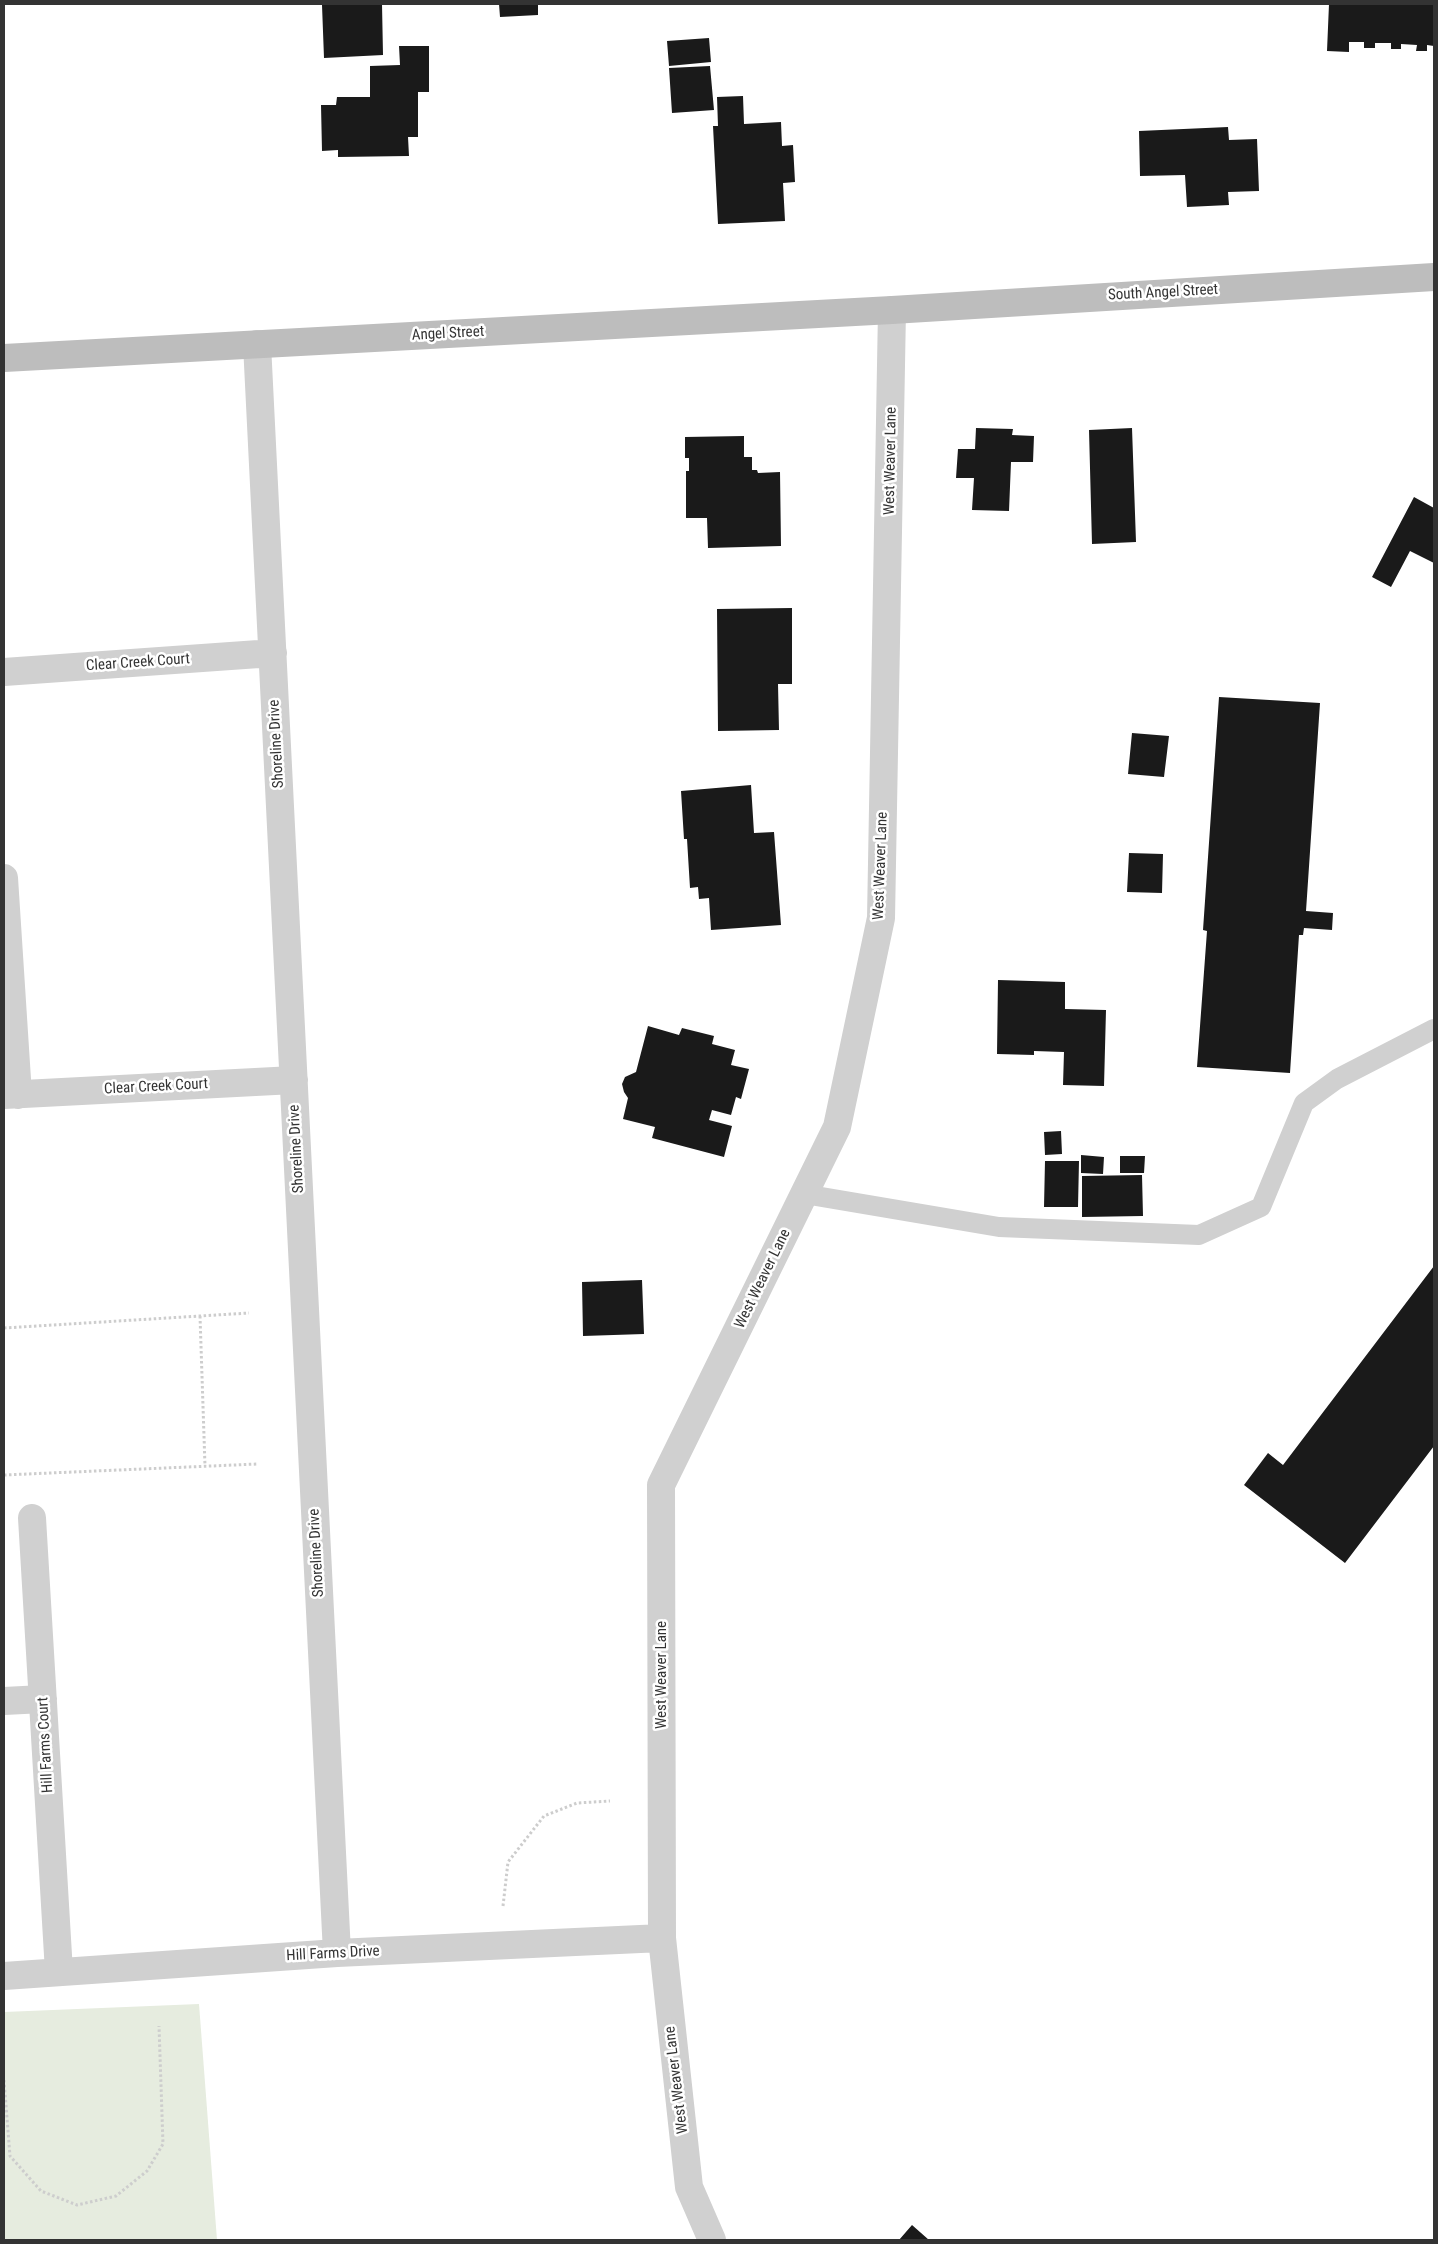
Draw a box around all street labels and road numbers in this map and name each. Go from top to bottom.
street label: South Angel Street [1108,281,1218,305]
street label: Angel Street [411,323,485,345]
street label: West Weaver Lane [881,407,901,515]
street label: Clear Creek Court [85,650,191,676]
street label: Shoreline Drive [266,699,288,789]
street label: West Weaver Lane [870,812,892,920]
street label: Clear Creek Court [104,1075,208,1099]
street label: Shoreline Drive [286,1104,308,1194]
street label: West Weaver Lane [731,1226,795,1332]
street label: Shoreline Drive [306,1508,328,1598]
street label: West Weaver Lane [653,1621,671,1729]
street label: Hill Farms Court [34,1697,58,1793]
street label: Hill Farms Drive [286,1943,380,1965]
street label: West Weaver Lane [661,2025,693,2135]

